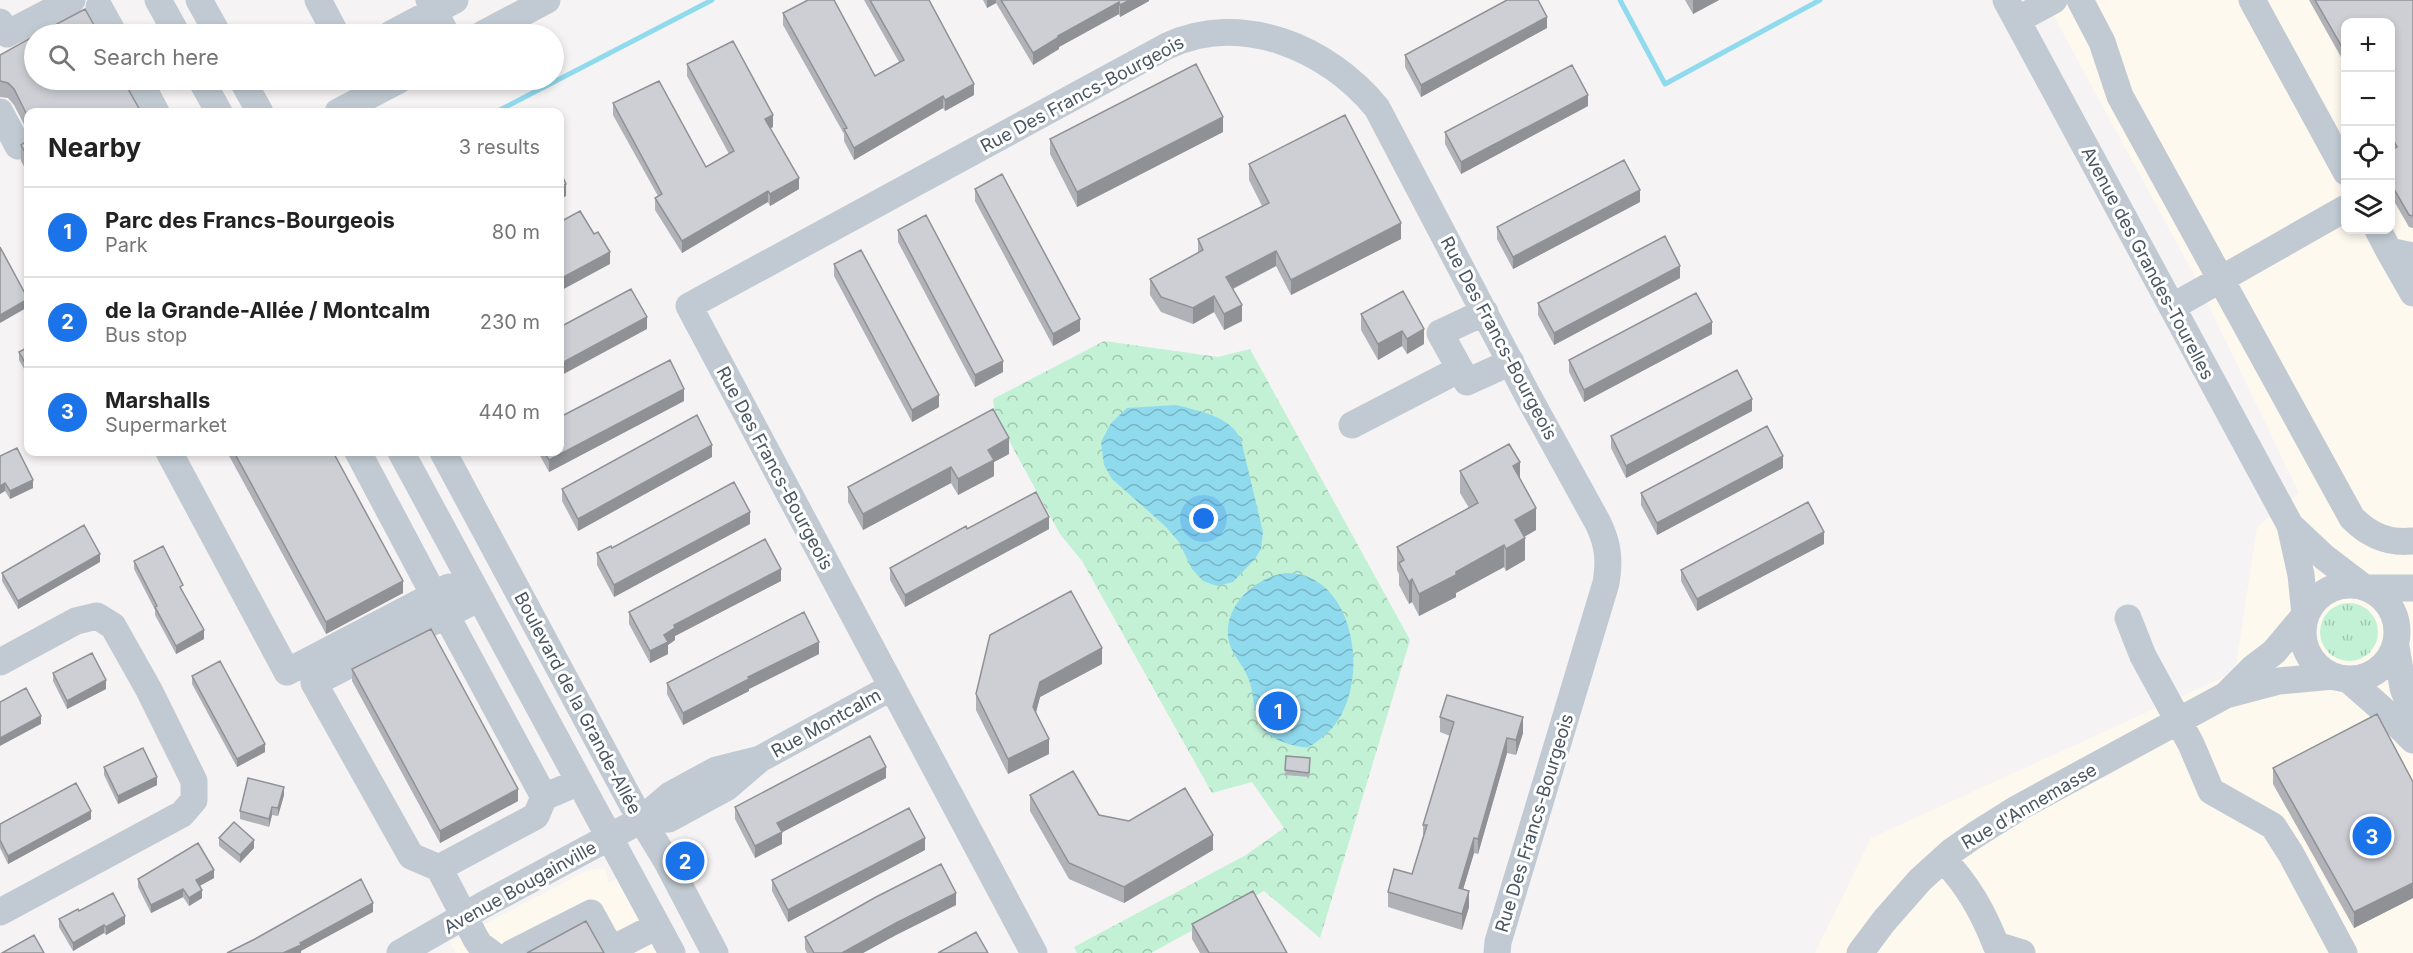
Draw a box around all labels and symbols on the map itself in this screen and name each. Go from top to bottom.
street label: Rue Des Francs-Bourgeois [977,31,1187,157]
street label: Avenue des Grandes-Tourelles [2078,143,2218,383]
street label: Rue Des Francs-Bourgeois [1436,233,1562,443]
street label: Rue Des Francs-Bourgeois [712,363,838,573]
your location [1189,504,1218,533]
street label: Boulevard de la Grande-Allée [510,588,646,818]
street label: Rue Montcalm [768,684,884,762]
pin: 1 [1258,688,1298,734]
street label: Rue Des Francs-Bourgeois [1491,711,1577,935]
street label: Rue d'Annemasse [1958,759,2100,853]
pin: 3 [2352,814,2392,858]
street label: Avenue Bougainville [440,836,600,938]
pin: 2 [666,838,704,884]

